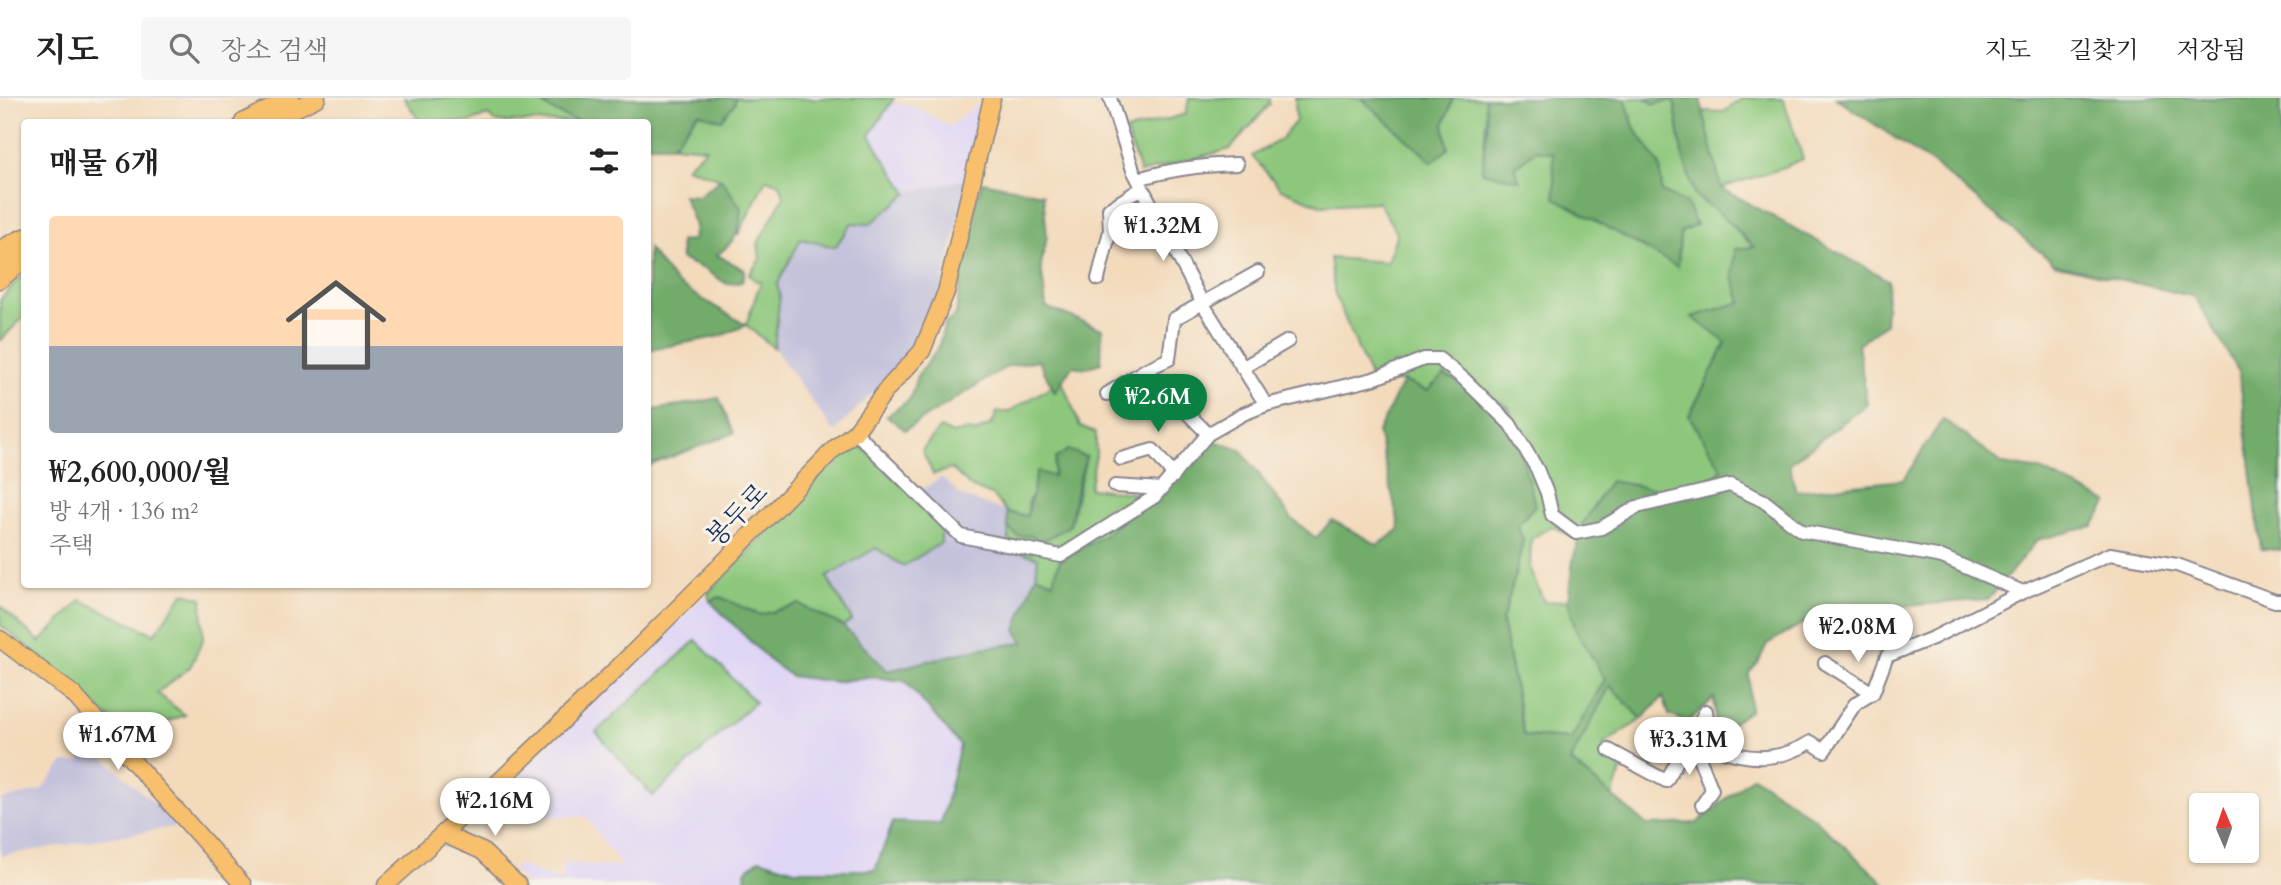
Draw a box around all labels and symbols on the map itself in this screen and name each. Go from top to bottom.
pin: ₩1.32M [1106,204,1220,263]
pin: ₩2.6M [1109,374,1207,434]
street label: 봉두로 [698,476,776,554]
pin: ₩2.08M [1801,604,1915,664]
pin: ₩1.67M [61,712,175,772]
pin: ₩3.31M [1632,718,1746,777]
pin: ₩2.16M [438,778,552,838]
north arrow [2189,793,2259,863]

